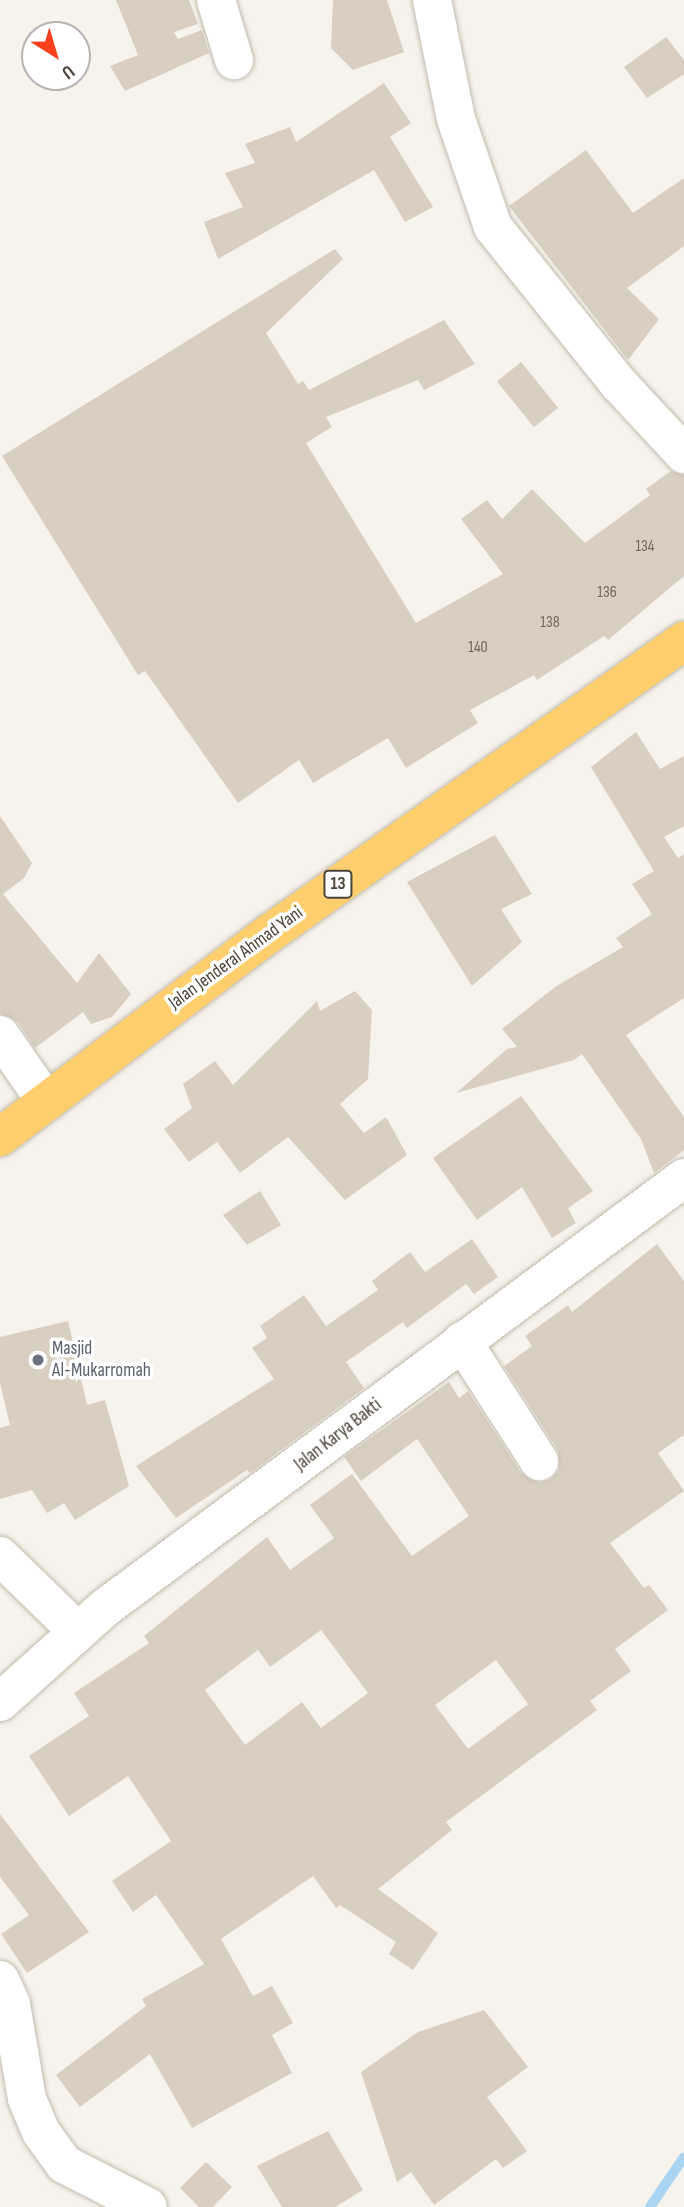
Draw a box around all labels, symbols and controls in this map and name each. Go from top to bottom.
north arrow [21,21,91,91]
text: U [57,59,79,84]
house number: 134 [635,537,655,557]
house number: 136 [597,583,617,603]
house number: 138 [540,613,560,633]
house number: 140 [468,638,488,658]
road number: 13 [322,870,354,898]
street label: Jalan Jenderal Ahmad Yani [164,902,308,1014]
place label: Masjid Al-Mukarromah [52,1338,151,1382]
marker: Masjid Al-Mukarromah [30,1352,46,1368]
street label: Jalan Karya Bakti [290,1394,386,1476]

